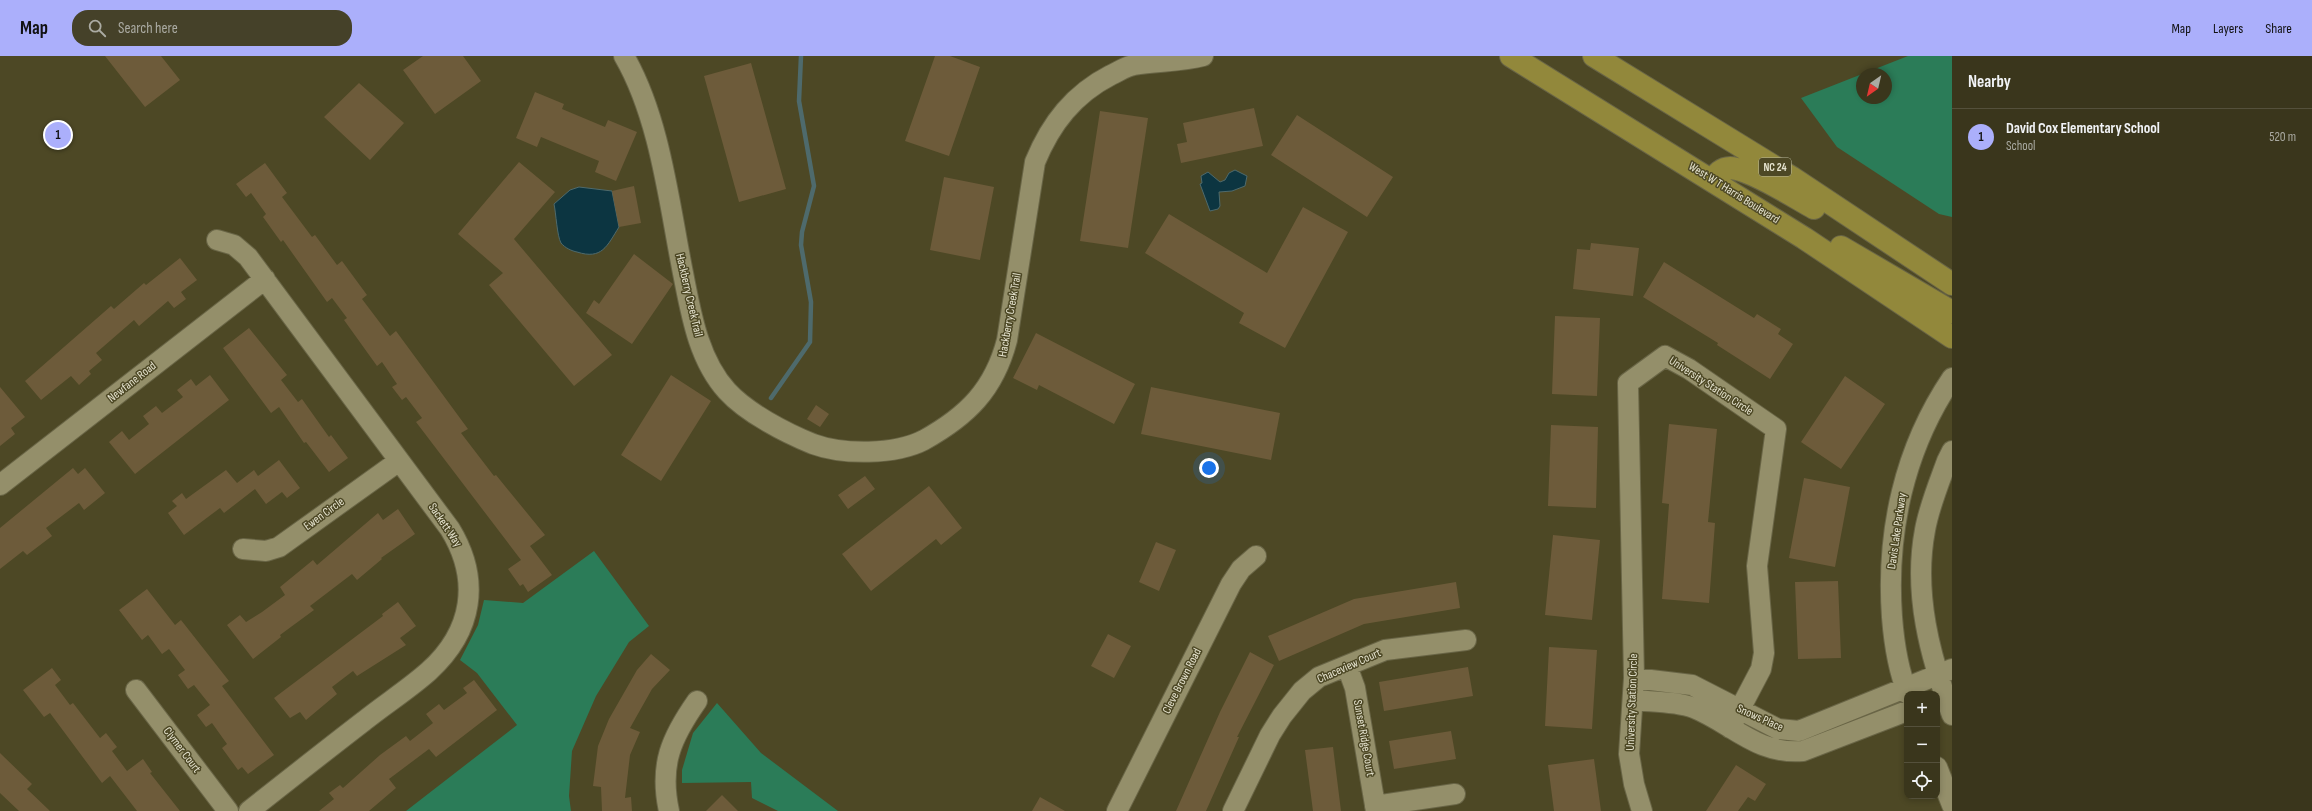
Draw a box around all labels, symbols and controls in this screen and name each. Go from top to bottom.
search box [72,10,352,46]
text: Map [20,17,48,40]
icon: search [86,17,108,39]
text: Search here [118,19,178,38]
text: Map [2171,20,2191,37]
text: Layers [2213,20,2243,37]
text: Share [2265,20,2292,37]
north arrow [1856,68,1892,104]
text: Nearby [1968,72,2011,92]
text: David Cox Elementary School [2006,119,2160,138]
pin: 1 [45,120,71,150]
text: 1 [1978,129,1984,145]
text: 520 m [2269,129,2296,145]
text: School [2006,138,2036,154]
road number: NC 24 [1759,158,1791,176]
street label: West W T Harris Boulevard [1686,159,1782,227]
street label: Hackberry Creek Trail [672,252,706,338]
street label: Hackberry Creek Trail [995,272,1025,358]
street label: University Station Circle [1666,353,1756,419]
street label: Newfane Road [105,358,159,406]
your location [1199,458,1219,478]
street label: Davis Lake Parkway [1884,491,1910,570]
street label: Ewen Circle [301,494,347,534]
street label: Sackett Way [425,500,465,550]
street label: Chaceview Court [1315,645,1384,687]
street label: Cleve Brown Road [1159,646,1205,716]
street label: University Station Circle [1623,653,1641,751]
map controls [1904,691,1940,799]
button: + [1904,691,1940,727]
street label: Sunset Ridge Court [1350,699,1378,778]
street label: Snows Place [1734,701,1786,735]
street label: Clymer Court [160,724,204,776]
button: − [1904,727,1940,763]
button: locate [1904,763,1940,799]

